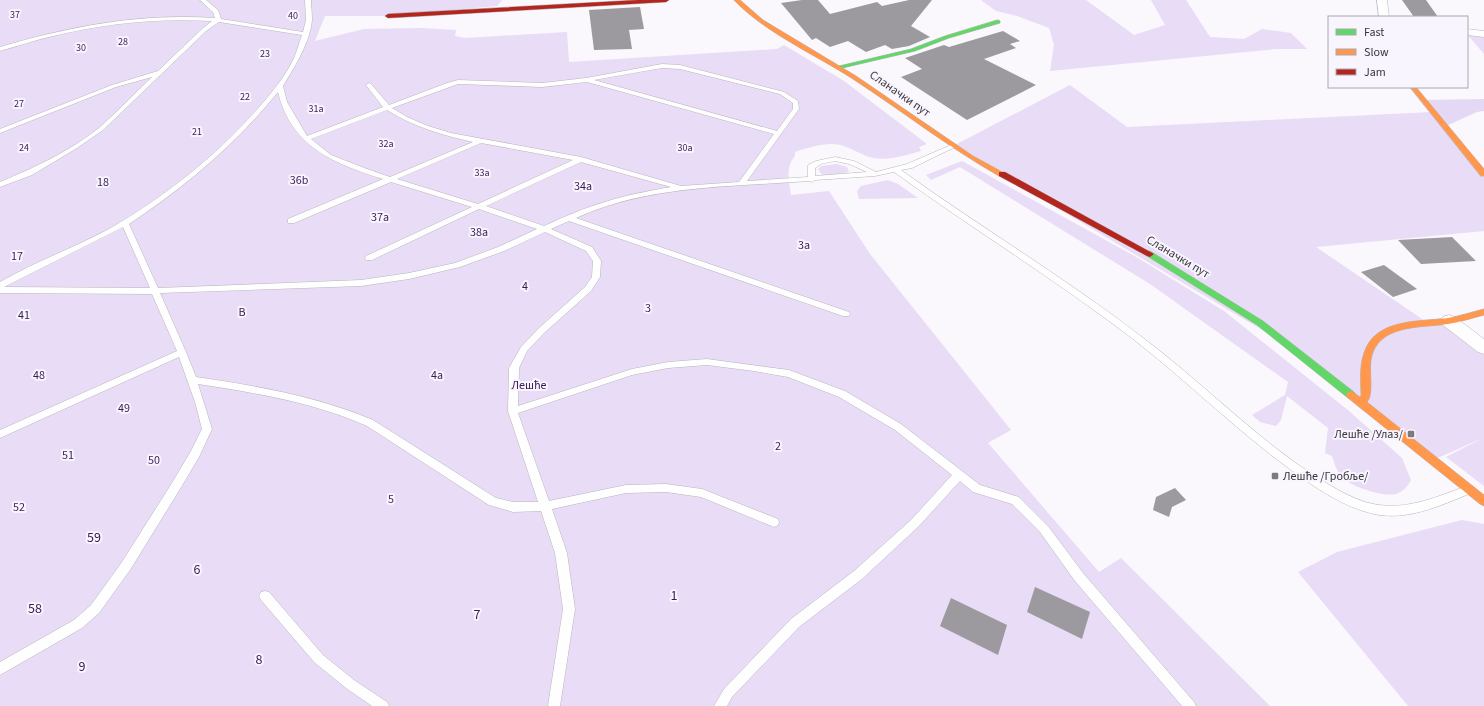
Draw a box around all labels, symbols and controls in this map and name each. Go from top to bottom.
park label: 37 [10,8,20,22]
park label: 40 [288,9,298,23]
legend [1328,16,1468,88]
text: Fast [1364,24,1384,41]
park label: 28 [118,35,128,49]
park label: 30 [76,41,86,55]
text: Slow [1364,44,1389,61]
park label: 23 [260,47,270,61]
text: Jam [1364,64,1386,81]
street label: Сланачки пут [866,67,934,122]
park label: 22 [240,90,250,104]
park label: 27 [14,97,24,111]
park label: 31a [309,102,323,116]
park label: 21 [192,125,202,139]
park label: 32a [379,137,393,151]
park label: 24 [19,141,29,155]
park label: 30a [678,141,692,155]
park label: 33a [475,166,489,180]
park label: 36b [290,172,309,189]
park label: 18 [97,174,109,191]
park label: 34a [574,178,592,195]
park label: 37a [371,209,389,226]
park label: 38a [470,224,488,241]
street label: Сланачки пут [1143,231,1213,283]
park label: 3a [798,237,810,254]
park label: 17 [11,248,23,265]
park label: 4 [522,278,528,295]
park label: 3 [645,300,651,317]
park label: B [238,304,246,321]
park label: 41 [18,307,30,324]
park label: 48 [33,367,45,384]
park label: 4a [431,367,443,384]
park label: Лешће [512,377,546,394]
park label: 49 [118,400,130,417]
place label: Лешће /Улаз/ [1334,426,1404,443]
marker: Лешће /Улаз/ [1406,429,1416,439]
park label: 2 [775,438,781,455]
park label: 51 [62,447,74,464]
park label: 50 [148,452,160,469]
place label: Лешће /Гробље/ [1283,468,1369,485]
marker: Лешће /Гробље/ [1270,471,1280,481]
park label: 5 [388,491,394,508]
park label: 52 [13,499,25,516]
park label: 59 [87,528,101,548]
park label: 6 [194,560,201,580]
park label: 1 [671,586,678,606]
park label: 58 [28,599,42,619]
park label: 7 [474,605,481,625]
park label: 8 [256,650,263,670]
park label: 9 [79,657,86,677]

